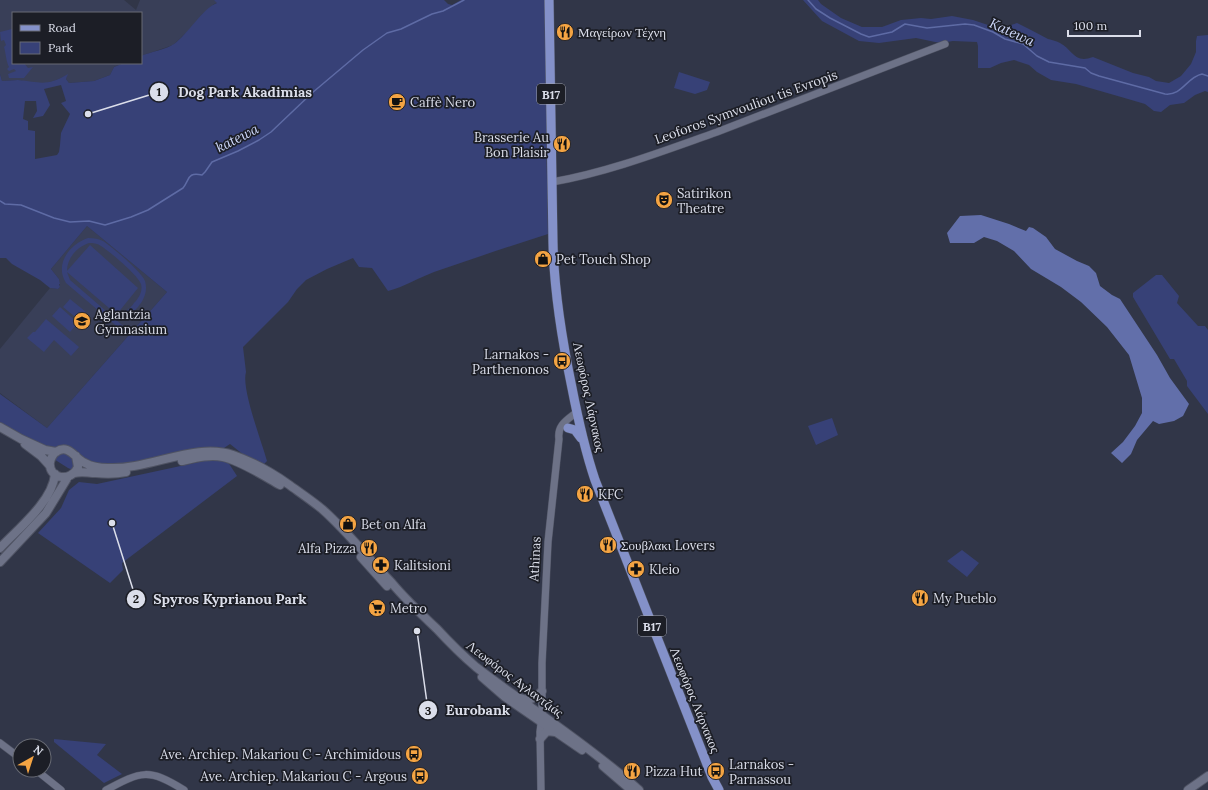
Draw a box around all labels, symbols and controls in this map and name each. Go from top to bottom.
legend [12,12,142,64]
scale bar [1068,12,1140,38]
water label: Katewa [987,14,1038,50]
text: 100 m [1074,18,1107,33]
text: Road [48,20,76,35]
restaurant icon: Μαγείρων Τέχνη [555,22,575,42]
place label: Μαγείρων Τέχνη [578,24,666,41]
text: Park [48,40,74,55]
street label: Leoforos Symvouliou tis Evropis [652,66,840,148]
callout: Dog Park Akadimias [149,79,320,105]
text: Dog Park Akadimias [178,83,312,101]
text: 1 [157,84,162,99]
road number: B17 [537,84,565,104]
cafe icon: Caffè Nero [387,92,407,112]
place label: Caffè Nero [410,94,475,111]
water label: katewa [213,119,262,156]
place label: Brasserie Au Bon Plaisir [474,129,549,161]
restaurant icon: Brasserie Au Bon Plaisir [552,134,572,154]
place label: Satirikon Theatre [677,185,731,217]
theatre icon: Satirikon Theatre [654,190,674,210]
shop icon: Pet Touch Shop [533,249,553,269]
place label: Pet Touch Shop [556,251,651,268]
place label: Aglantzia Gymnasium [94,306,167,338]
school or university icon: Aglantzia Gymnasium [72,311,92,331]
street label: Λεωφόρος Λάρνακος [569,340,609,455]
place label: Larnakos - Parthenonos [472,346,549,378]
bus stop icon: Larnakos - Parthenonos [552,351,572,371]
restaurant icon: KFC [575,484,595,504]
place label: KFC [598,486,623,503]
shop icon: Bet on Alfa [338,514,358,534]
place label: Bet on Alfa [361,516,426,533]
restaurant icon: Σουβλακι Lovers [598,535,618,555]
street label: Athinas [525,536,545,583]
place label: Σουβλακι Lovers [621,537,715,554]
restaurant icon: Alfa Pizza [359,538,379,558]
place label: Alfa Pizza [297,540,356,557]
pharmacy icon: Kalitsioni [371,555,391,575]
place label: Kalitsioni [394,557,451,574]
pharmacy icon: Kleio [626,559,646,579]
place label: Kleio [649,561,680,578]
callout: Spyros Kyprianou Park [126,586,315,612]
restaurant icon: My Pueblo [910,588,930,608]
text: Spyros Kyprianou Park [153,590,307,608]
place label: My Pueblo [933,590,997,607]
text: 2 [133,591,139,606]
supermarket icon: Metro [367,598,387,618]
place label: Metro [390,600,427,617]
road number: B17 [638,616,666,636]
street label: Λεωφόρος Αγλαντζιάς [463,637,568,722]
street label: Λεωφόρος Λάρνακος [666,645,724,756]
callout: Eurobank [418,697,519,723]
text: Eurobank [446,701,511,719]
text: 3 [425,703,432,718]
north arrow [12,738,52,778]
text: N [31,742,46,759]
bus stop icon: Ave. Archiep. Makariou C - Archimidous [404,744,424,764]
place label: Ave. Archiep. Makariou C - Archimidous [159,746,401,763]
place label: Larnakos - Parnassou [729,756,794,788]
restaurant icon: Pizza Hut [622,761,642,781]
bus stop icon: Larnakos - Parnassou [706,761,726,781]
place label: Pizza Hut [645,763,703,780]
bus stop icon: Ave. Archiep. Makariou C - Argous [410,766,430,786]
place label: Ave. Archiep. Makariou C - Argous [200,768,407,785]

